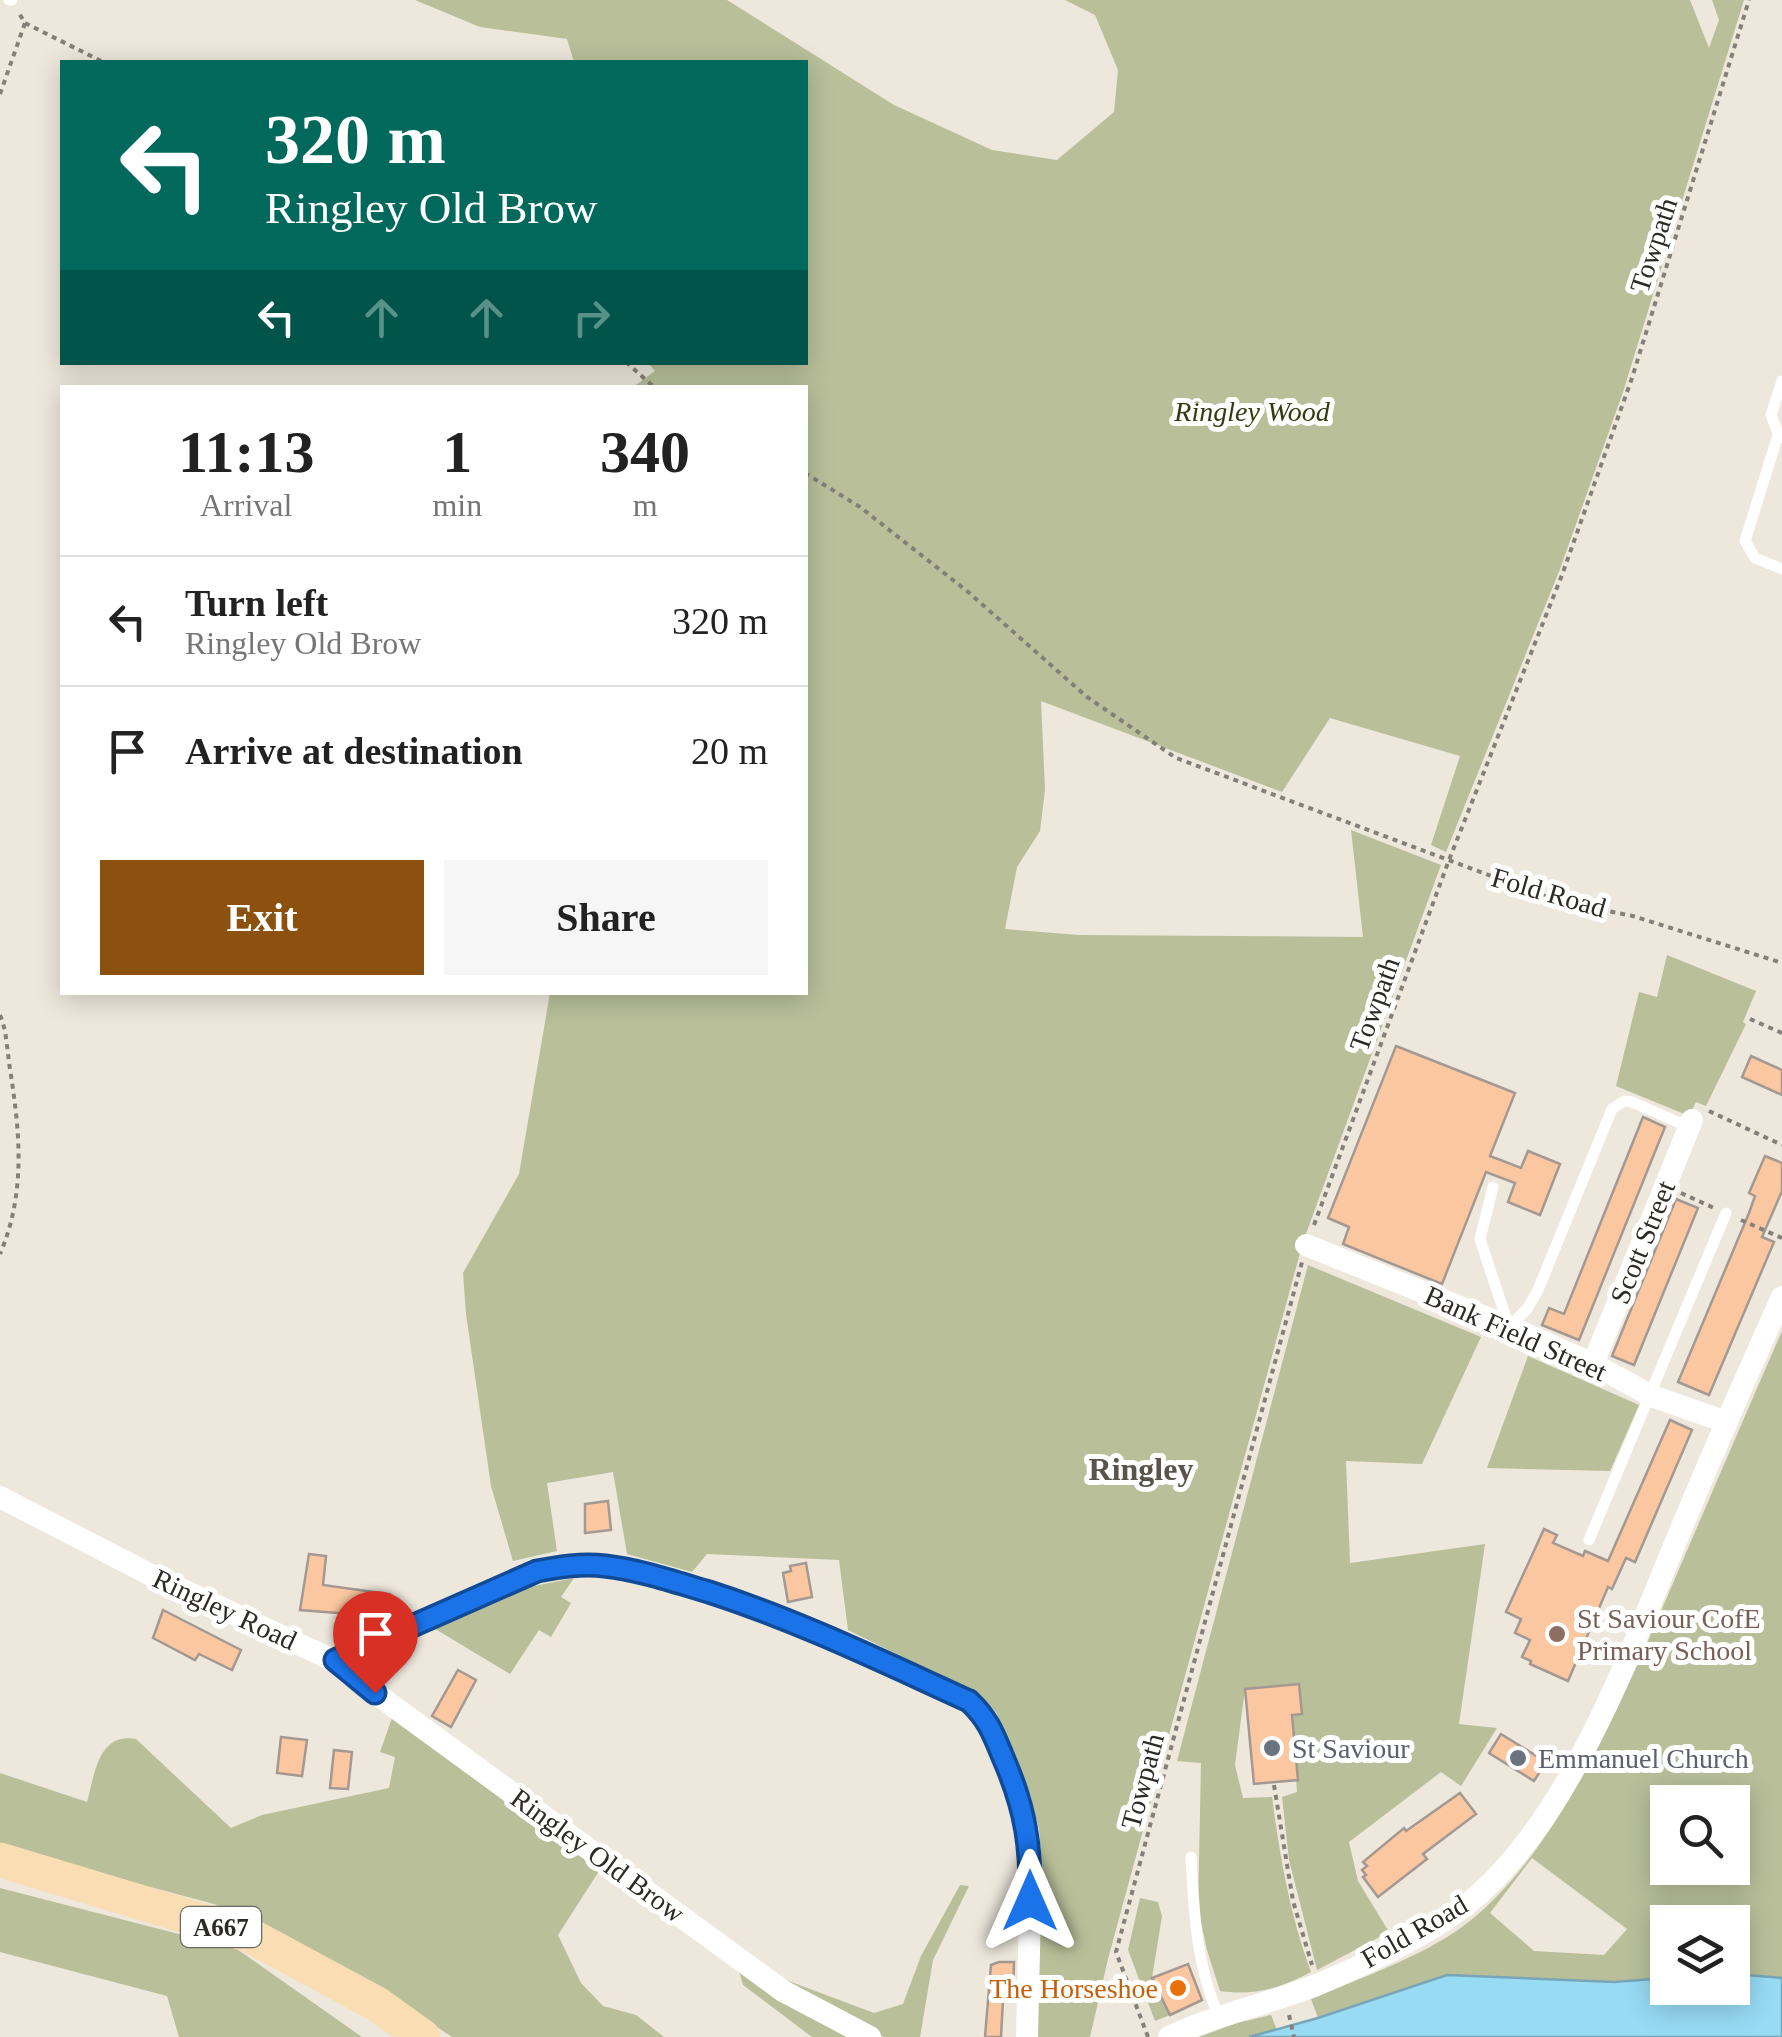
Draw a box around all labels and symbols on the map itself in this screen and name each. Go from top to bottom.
street label: Towpath [1624,194,1683,296]
park label: Ringley Wood [1173,396,1331,427]
street label: Fold Road [1488,861,1610,924]
street label: Towpath [1343,953,1406,1055]
street label: Scott Street [1604,1176,1681,1308]
street label: Bank Field Street [1420,1279,1612,1388]
district label: Ringley [1089,1451,1193,1487]
street label: Ringley Road [148,1563,301,1656]
pin [333,1591,418,1694]
place label: St Saviour CofE Primary School [1577,1603,1761,1666]
marker: St Saviour CofE Primary School [1546,1623,1568,1645]
street label: Towpath [1115,1730,1170,1832]
place label: St Saviour [1292,1733,1410,1764]
marker: St Saviour [1261,1737,1283,1759]
place label: Emmanuel Church [1538,1743,1749,1774]
marker: Emmanuel Church [1507,1747,1529,1769]
street label: Ringley Old Brow [505,1782,691,1929]
position arrow [978,1849,1082,1953]
street label: Fold Road [1356,1889,1473,1974]
road number: A667 [181,1907,261,1947]
place label: The Horseshoe [989,1973,1158,2004]
marker: The Horseshoe [1167,1977,1189,1999]

